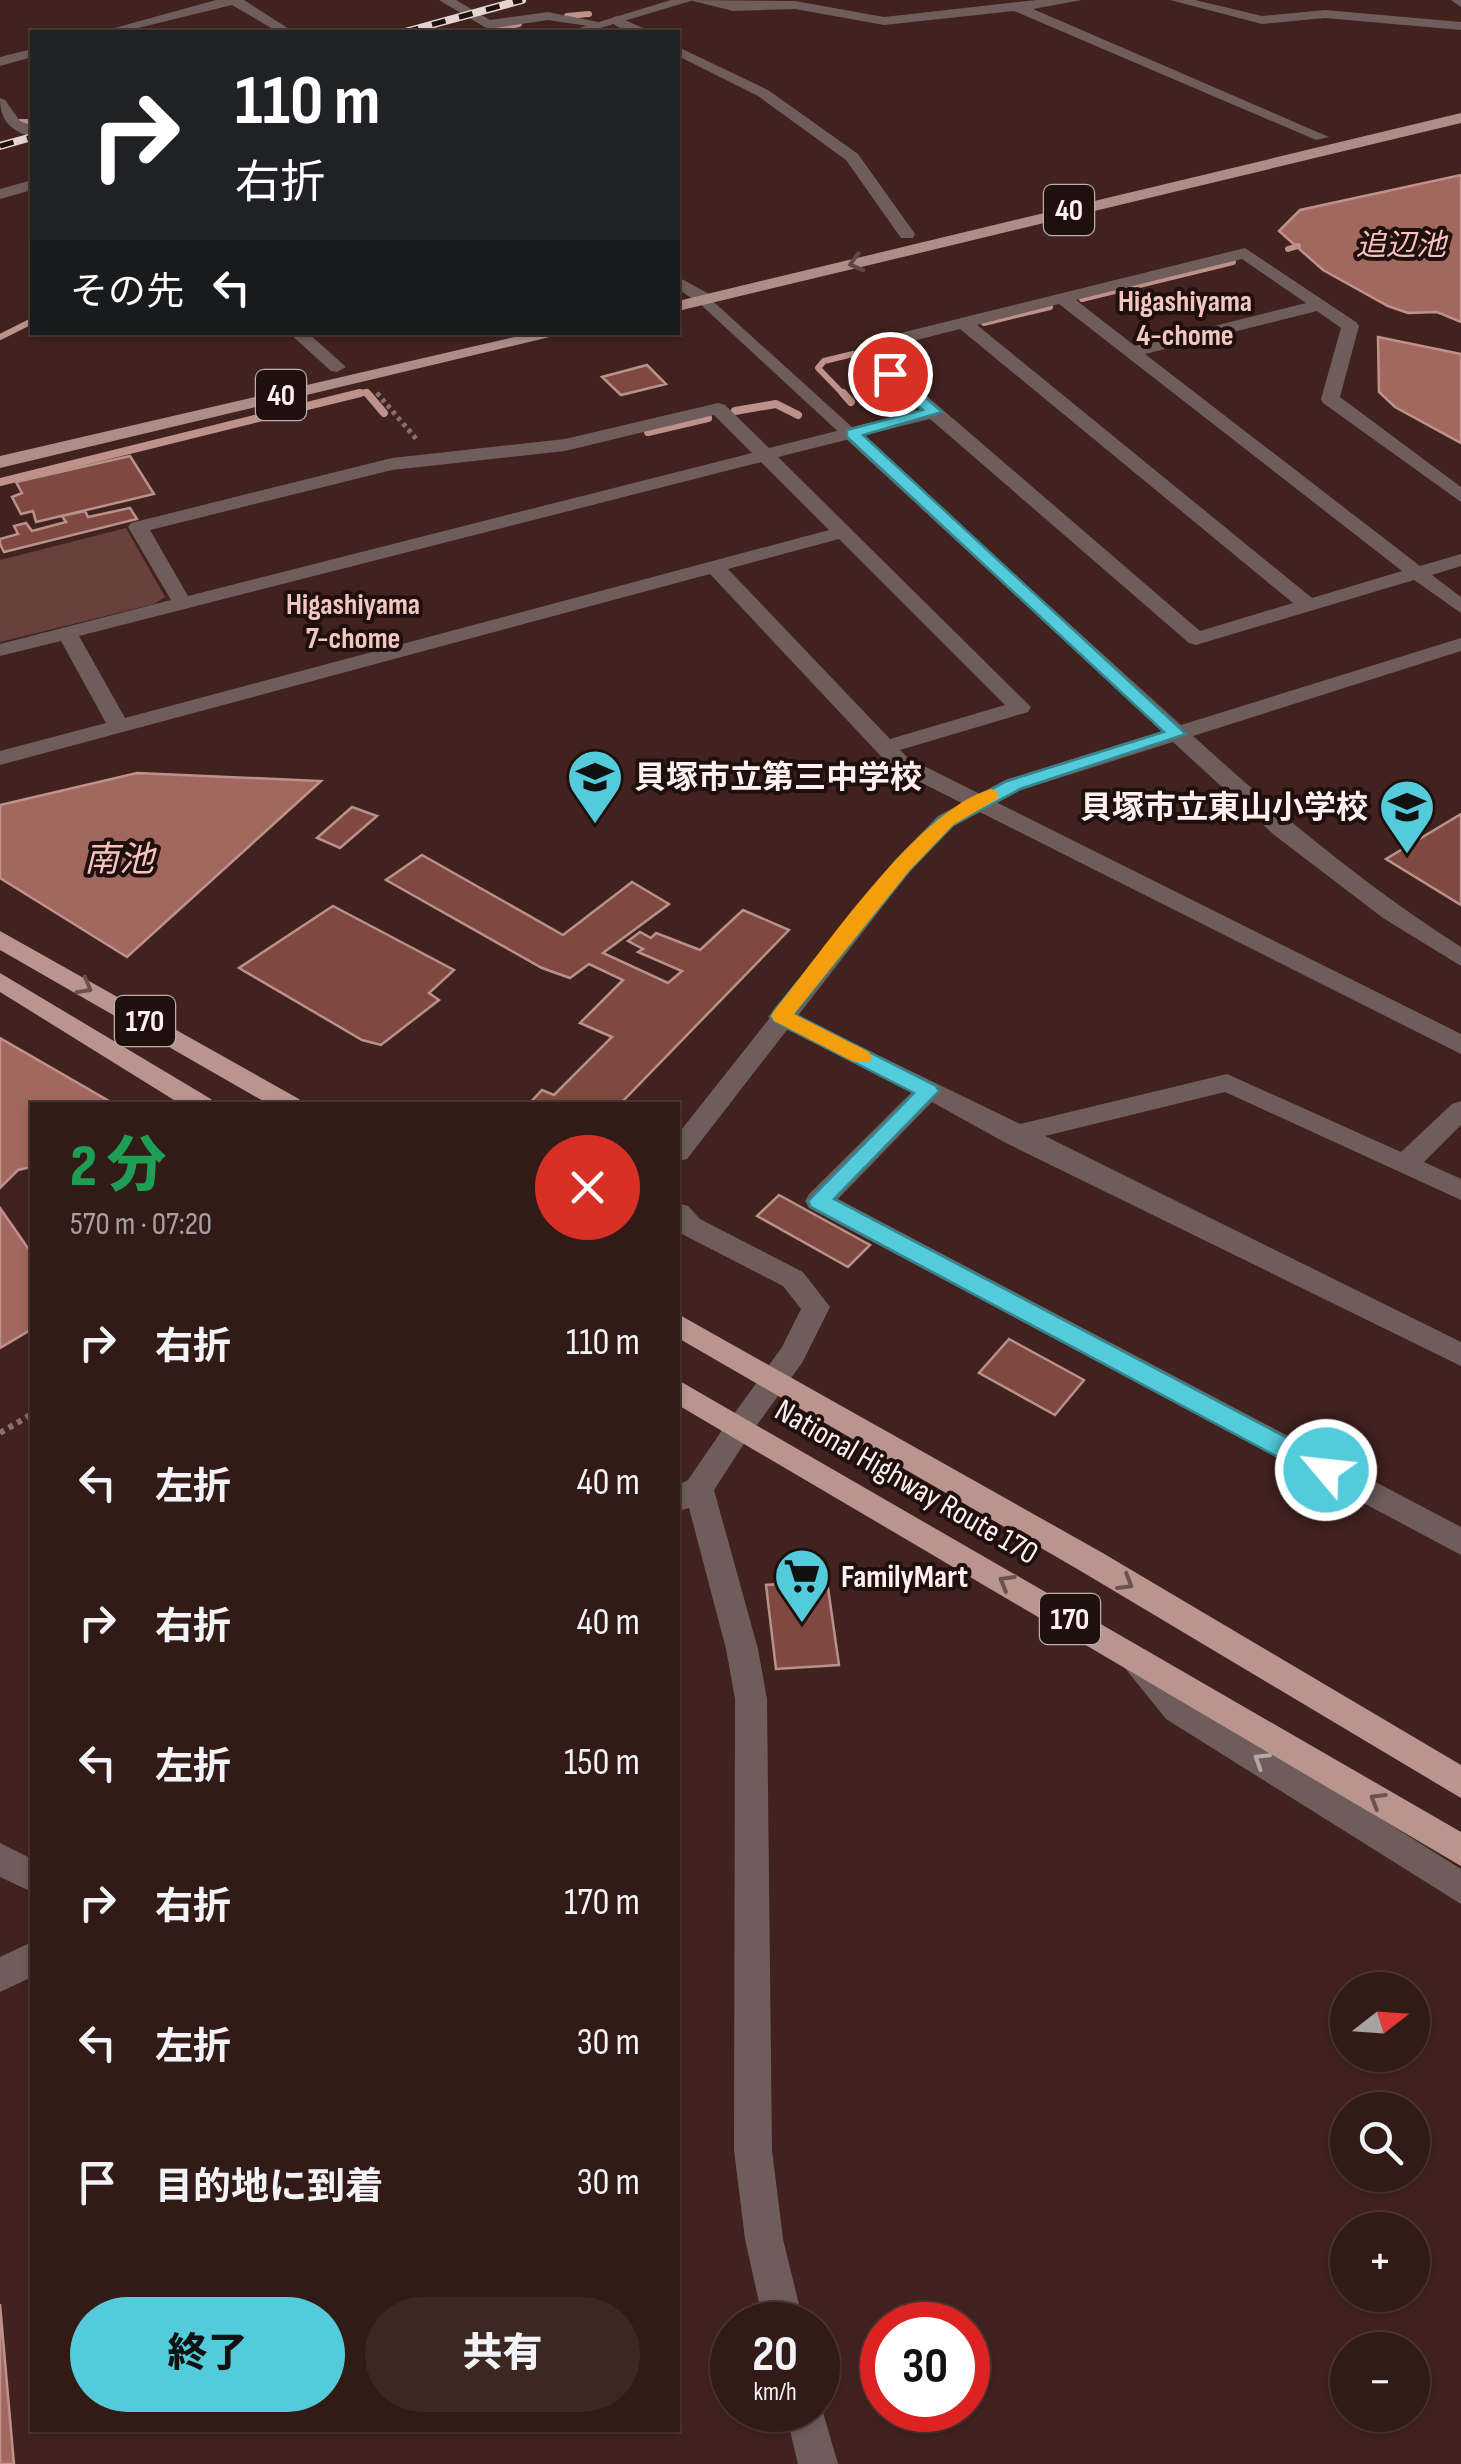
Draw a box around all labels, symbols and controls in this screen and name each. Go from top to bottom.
text: 110 m [235,60,381,144]
icon: right [70,70,200,200]
text: 右折 [235,156,325,211]
road number: 40 [1044,185,1094,235]
water label: 追辺池 [1356,228,1449,264]
one-way arrow [848,251,865,272]
icon: left [204,260,259,315]
text: その先 [70,270,184,315]
district label: Higashiyama 4-chome [1118,284,1252,354]
pin [848,332,933,417]
icon: arrive [863,347,918,402]
road number: 40 [256,370,306,420]
district label: Higashiyama 7-chome [286,587,420,657]
school or university icon: 貝塚市立第三中学校 [565,747,625,826]
place label: 貝塚市立第三中学校 [634,759,922,798]
school or university icon: 貝塚市立東山小学校 [1377,777,1437,856]
place label: 貝塚市立東山小学校 [1080,789,1368,828]
water label: 南池 [84,839,157,882]
one-way arrow [74,974,92,994]
road number: 170 [115,996,175,1046]
text: 2 分 [70,1131,166,1203]
button: close [535,1135,640,1240]
text: 570 m · 07:20 [70,1205,212,1244]
icon: right [70,1315,125,1370]
text: 110 m [566,1320,640,1365]
text: 右折 [155,1325,231,1370]
street label: National Highway Route 170 [768,1391,1045,1573]
position arrow [1274,1418,1378,1522]
icon: left [70,1455,125,1510]
text: 40 m [577,1460,640,1505]
text: 左折 [155,1465,231,1510]
supermarket icon: FamilyMart [772,1546,832,1625]
place label: FamilyMart [841,1558,968,1597]
one-way arrow [1115,1571,1133,1590]
one-way arrow [999,1575,1017,1594]
road number: 170 [1040,1594,1100,1644]
icon: right [70,1595,125,1650]
text: 40 m [577,1600,640,1645]
text: 右折 [155,1605,231,1650]
icon: left [70,1735,125,1790]
text: 150 m [564,1740,640,1785]
text: 左折 [155,1745,231,1790]
one-way arrow [1254,1754,1272,1773]
one-way arrow [1370,1793,1388,1812]
icon: right [70,1875,125,1930]
text: 170 m [564,1880,640,1925]
text: 右折 [155,1885,231,1930]
north arrow [1330,1972,1430,2072]
map controls [1330,1972,1430,2432]
icon: left [70,2015,125,2070]
text: 30 m [577,2020,640,2065]
text: 左折 [155,2025,231,2070]
button: search [1330,2092,1430,2192]
icon: arrive [70,2155,125,2210]
text: 30 m [577,2160,640,2205]
text: 目的地に到着 [155,2165,383,2210]
button: + [1330,2212,1430,2312]
button: 終了 [70,2297,345,2412]
button: 共有 [365,2297,640,2412]
speed limit sign: 30 [860,2302,990,2432]
text: 20 [752,2325,798,2385]
button: − [1330,2332,1430,2432]
text: km/h [753,2377,797,2408]

